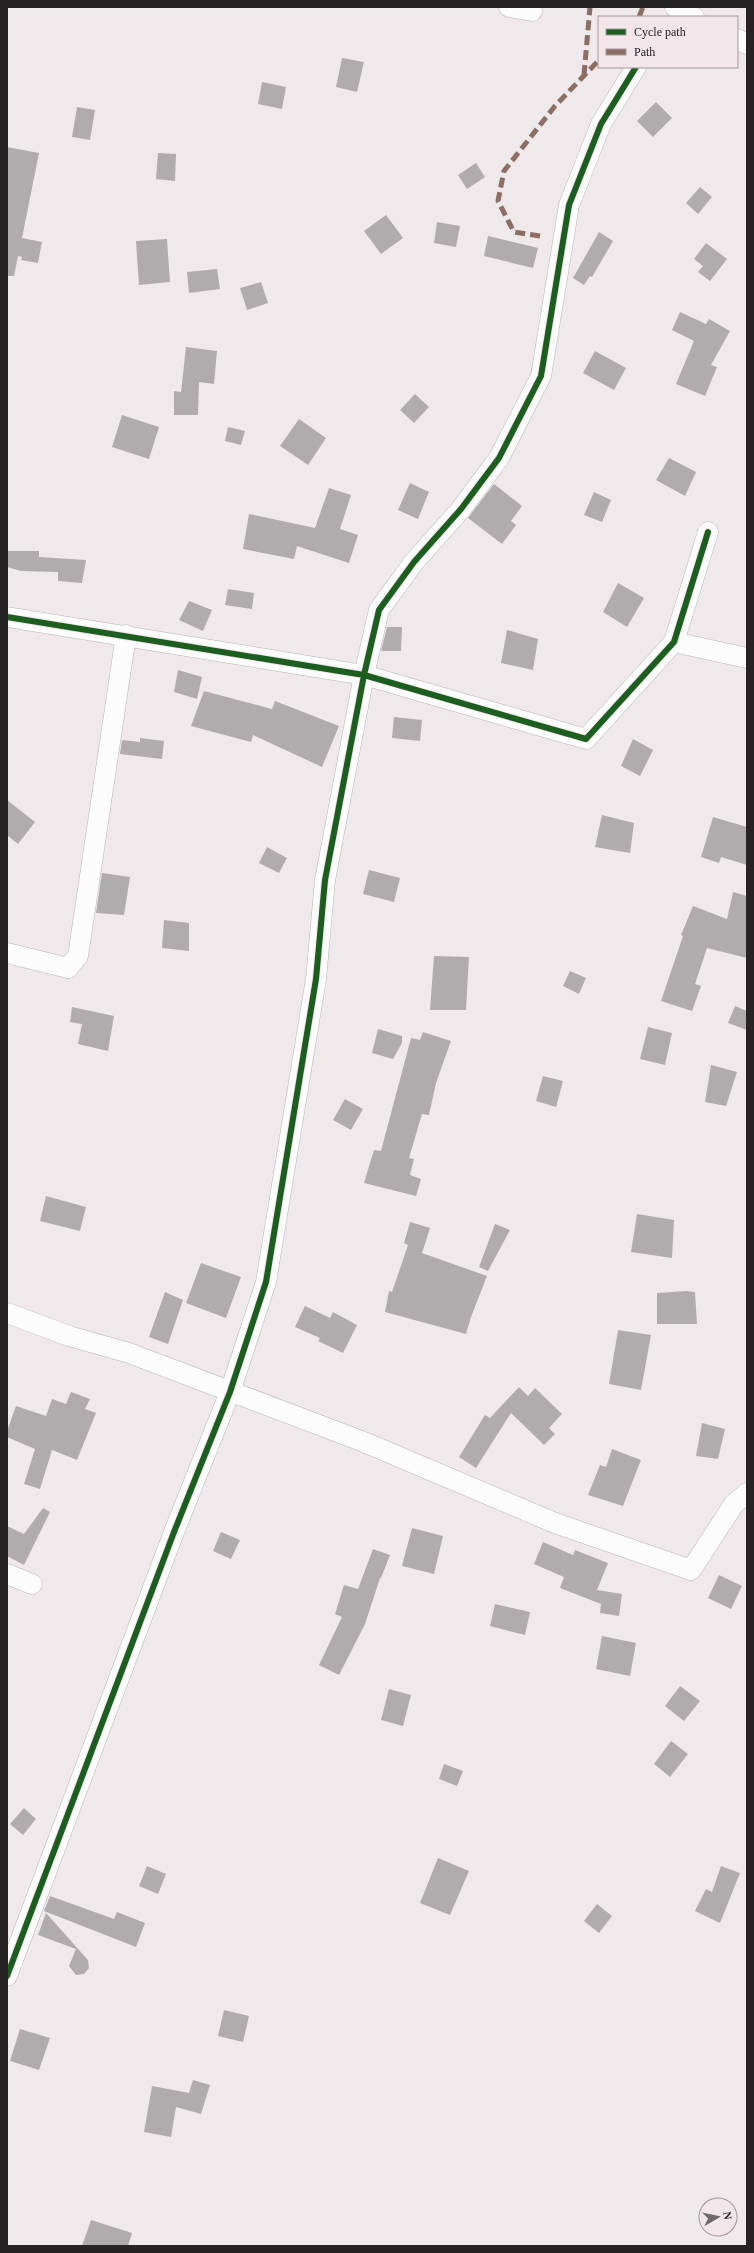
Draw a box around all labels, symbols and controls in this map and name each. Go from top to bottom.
legend [598,16,738,68]
text: Cycle path [634,25,686,39]
text: Path [634,45,655,59]
north arrow [698,2197,738,2237]
text: N [721,2211,734,2220]

